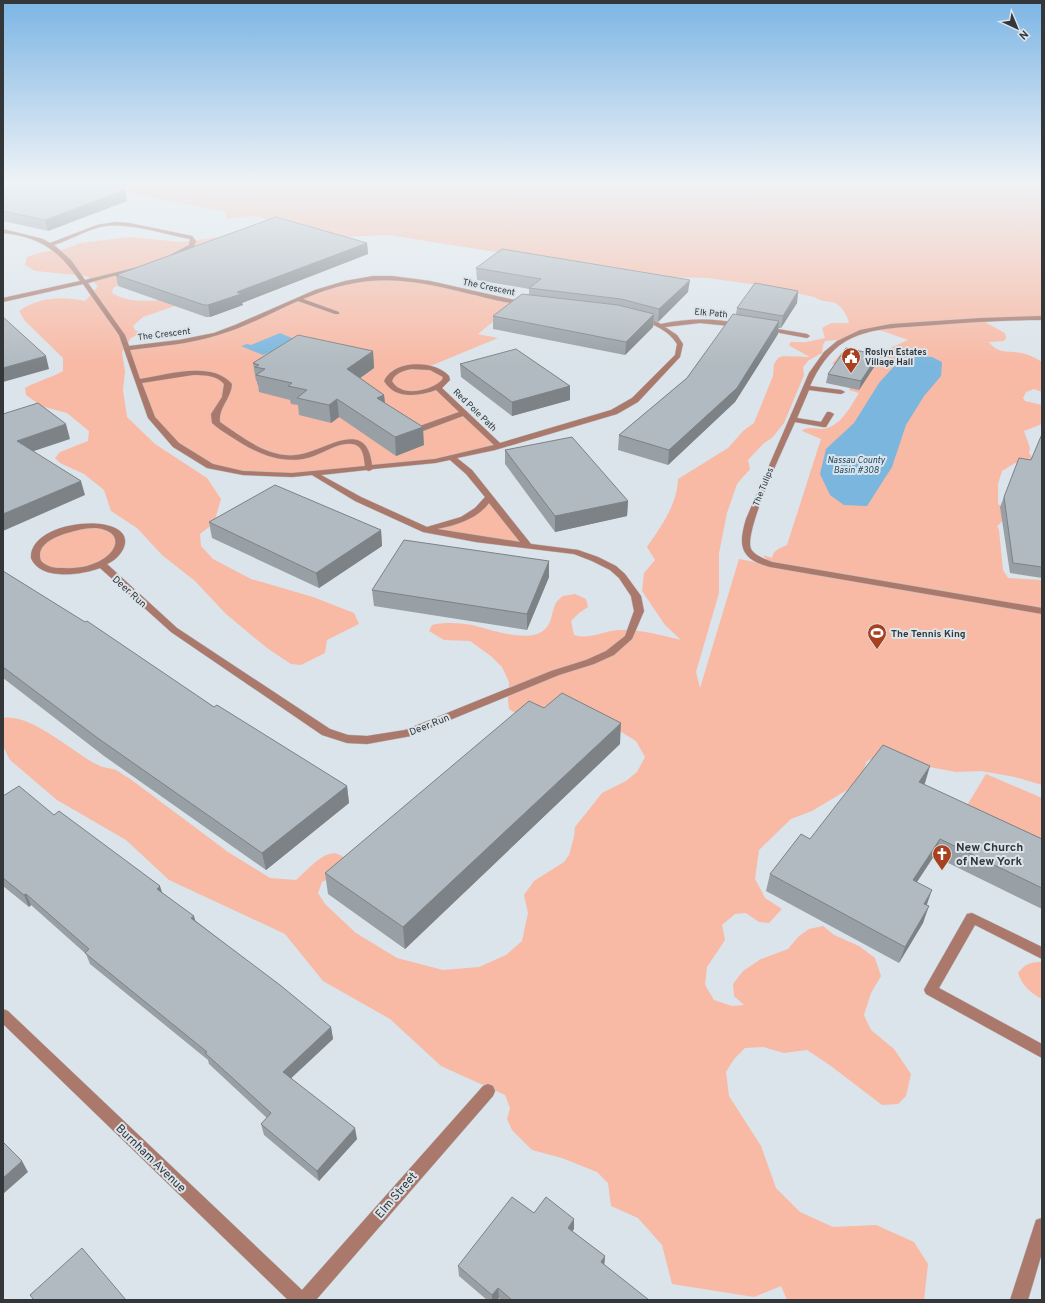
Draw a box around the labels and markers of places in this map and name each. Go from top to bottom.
public building icon: Roslyn Estates Village Hall [840,346,862,374]
place label: Roslyn Estates Village Hall [865,347,927,368]
sports icon: The Tennis King [866,622,888,650]
place label: The Tennis King [891,628,966,641]
place label: New Church of New York [956,840,1023,870]
church icon: New Church of New York [931,843,953,871]

